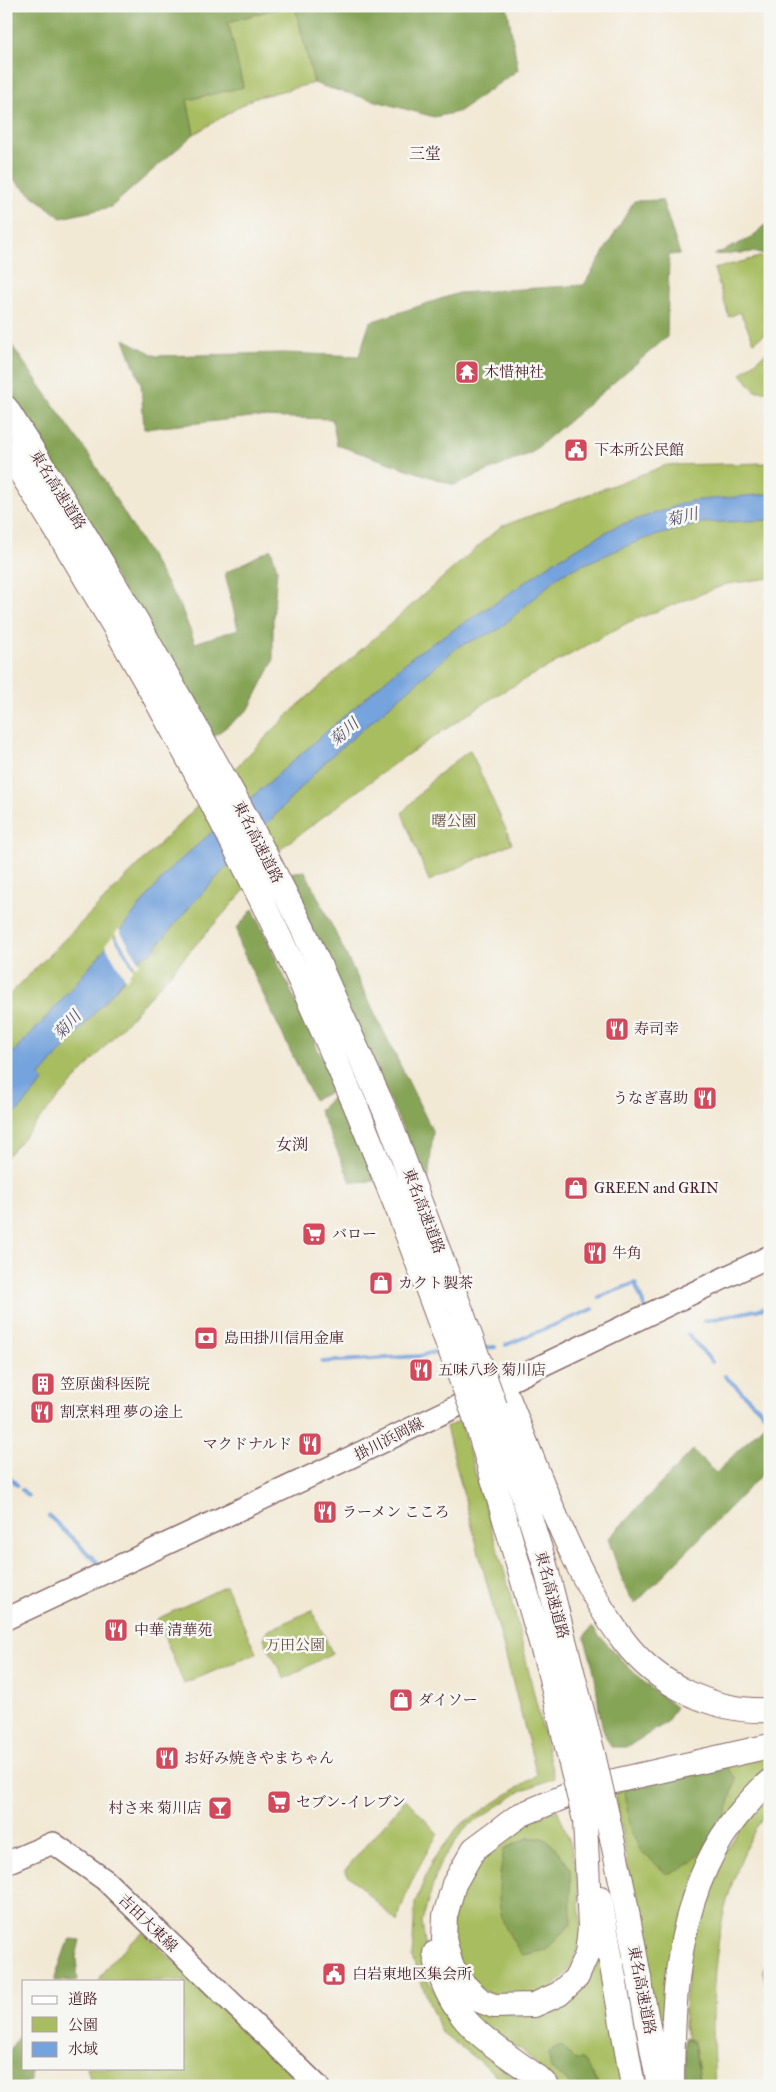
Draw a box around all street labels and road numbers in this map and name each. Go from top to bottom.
street label: 東名高速道路 [27,447,89,533]
street label: 東名高速道路 [230,798,286,886]
street label: 東名高速道路 [399,1166,449,1256]
street label: 掛川浜岡線 [351,1414,427,1464]
street label: 東名高速道路 [532,1549,572,1641]
street label: 吉田大東線 [115,1890,181,1956]
street label: 東名高速道路 [625,1944,659,2036]

